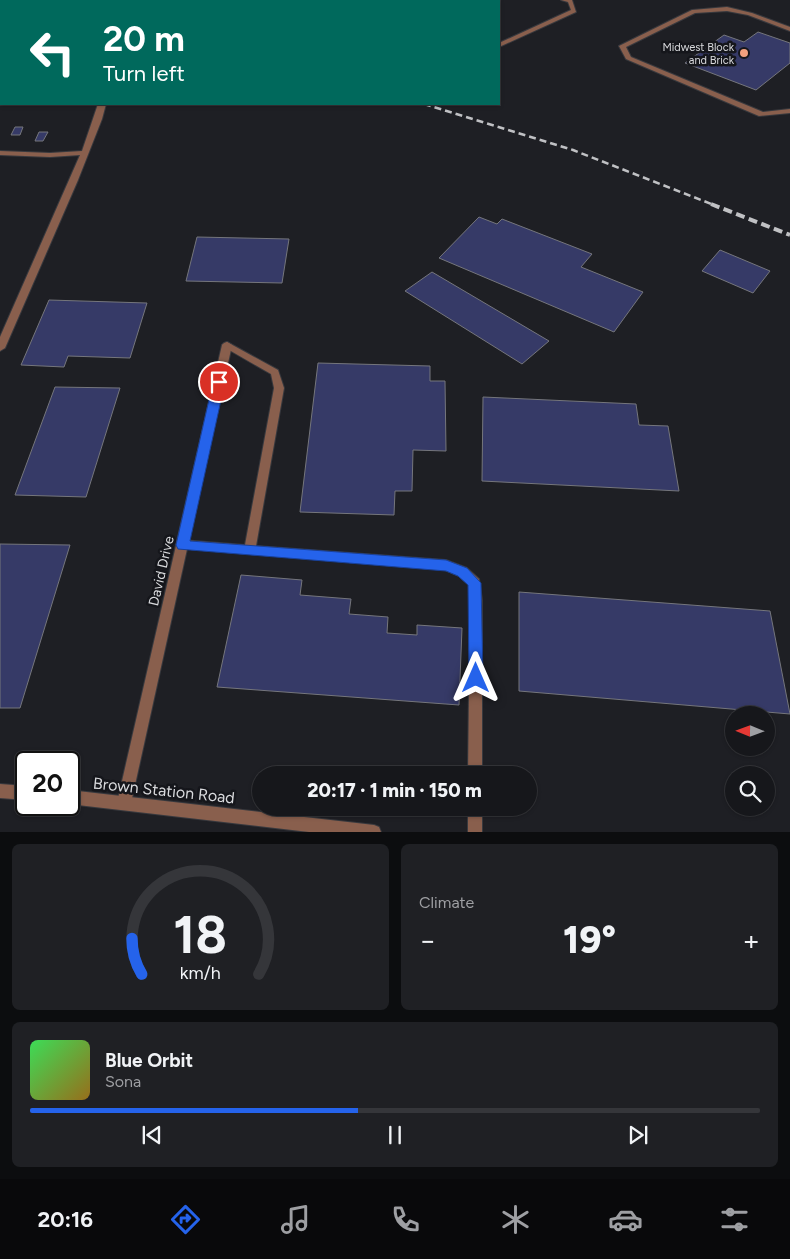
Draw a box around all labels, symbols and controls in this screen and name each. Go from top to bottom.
text: 20 m [103,18,185,60]
icon: left [20,20,85,85]
place label: Midwest Block and Brick [662,41,735,67]
marker: Midwest Block and Brick [738,47,750,59]
text: Turn left [103,60,185,87]
pin [198,361,240,403]
icon: arrive [205,368,233,396]
street label: David Drive [145,534,178,608]
position arrow [449,651,501,703]
north arrow [725,706,775,756]
map controls [725,706,775,816]
speed limit sign: 20 [15,751,80,816]
button: search [725,766,775,816]
street label: Brown Station Road [92,774,236,807]
text: 20:17 · 1 min · 150 m [307,779,482,802]
text: Climate [419,893,474,912]
text: 18 [174,904,227,966]
text: 19° [563,917,616,963]
text: − [419,923,436,957]
text: + [743,923,760,957]
text: km/h [180,962,221,983]
text: Blue Orbit [105,1049,193,1072]
text: Sona [105,1072,141,1091]
icon: previous [138,1121,166,1149]
icon: pause [381,1121,409,1149]
icon: next [624,1121,652,1149]
icon: directions [168,1202,203,1237]
icon: music [278,1202,313,1237]
icon: phone [388,1202,423,1237]
icon: climate [498,1202,533,1237]
icon: car [608,1202,643,1237]
icon: filters [717,1202,752,1237]
text: 20:16 [37,1206,93,1233]

